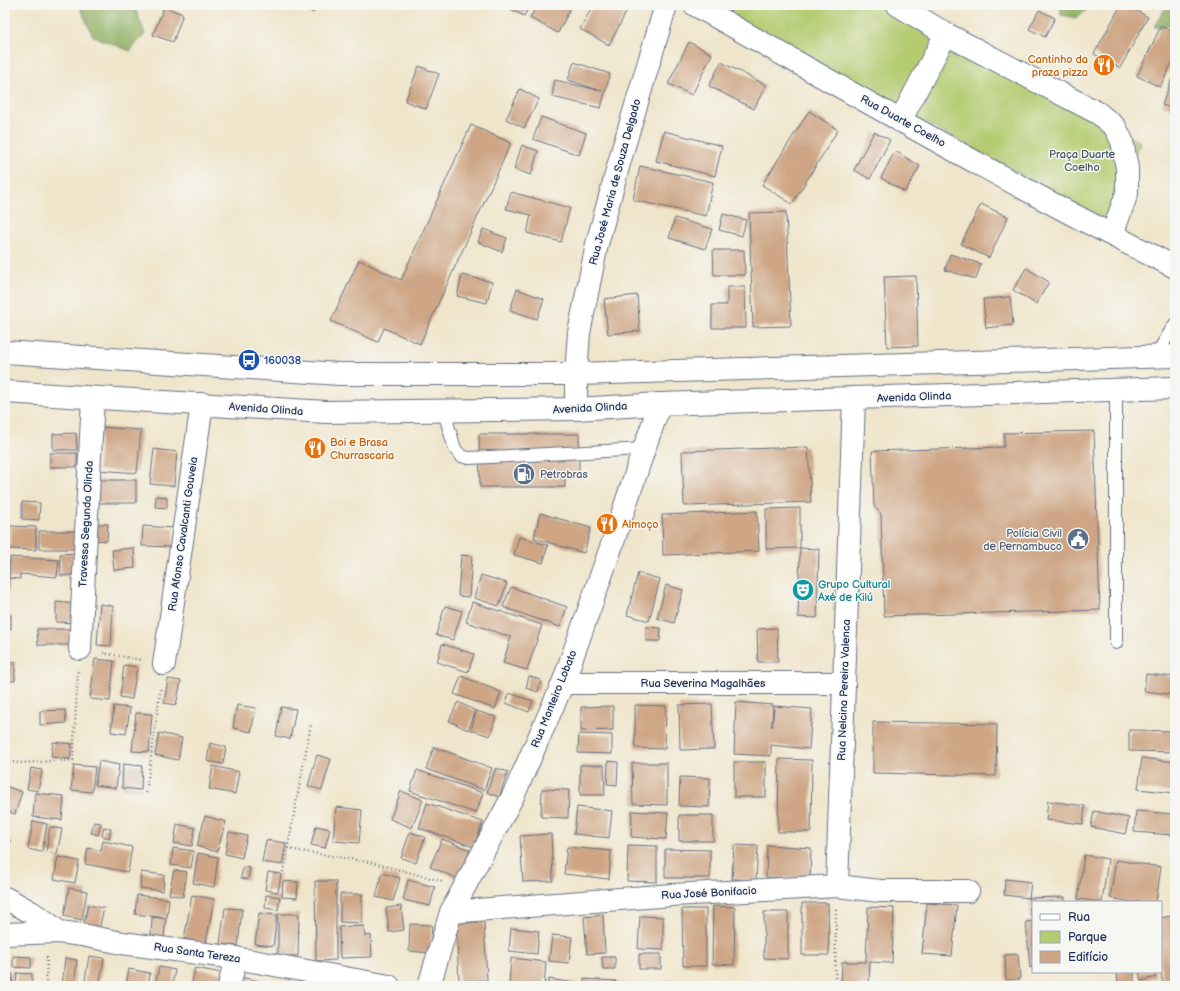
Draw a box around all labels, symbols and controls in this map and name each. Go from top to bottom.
restaurant icon: Cantinho da praza pizza [1091,52,1117,78]
place label: Cantinho da praza pizza [1028,53,1088,79]
street label: Rua Duarte Coelho [858,92,948,150]
street label: Rua José Maria de Souza Delgado [587,97,643,267]
park label: Praça Duarte Coelho [1049,148,1115,174]
bus stop icon: 160038 [236,347,262,373]
place label: 160038 [264,354,301,367]
street label: Avenida Olinda [877,389,951,405]
street label: Avenida Olinda [228,400,304,418]
street label: Avenida Olinda [552,400,628,416]
restaurant icon: Boi e Brasa Churrascaria [302,435,328,461]
place label: Boi e Brasa Churrascaria [330,436,394,462]
street label: Rua Afonso Cavalcanti Gouveia [166,456,200,612]
street label: Travessa Segunda Olinda [76,460,96,588]
fuel station icon: Petrobras [511,461,537,487]
place label: Petrobras [540,468,589,481]
restaurant icon: Almoço [594,511,620,537]
place label: Almoço [622,518,659,531]
public building icon: Polícia Civil de Pernambuco [1065,526,1091,552]
place label: Polícia Civil de Pernambuco [983,527,1062,553]
theatre icon: Grupo Cultural Axé de Kilú [790,577,816,603]
place label: Grupo Cultural Axé de Kilú [818,578,890,604]
street label: Rua Nelcina Pereira Valenca [835,619,853,761]
street label: Rua Monteiro Lobato [528,648,580,750]
street label: Rua Severina Magalhães [641,677,766,690]
street label: Rua José Bonifacio [661,884,757,902]
legend [1032,901,1162,973]
text: Rua [1068,910,1090,925]
text: Parque [1068,930,1107,945]
street label: Rua Santa Tereza [153,940,241,966]
text: Edifício [1068,950,1108,965]

